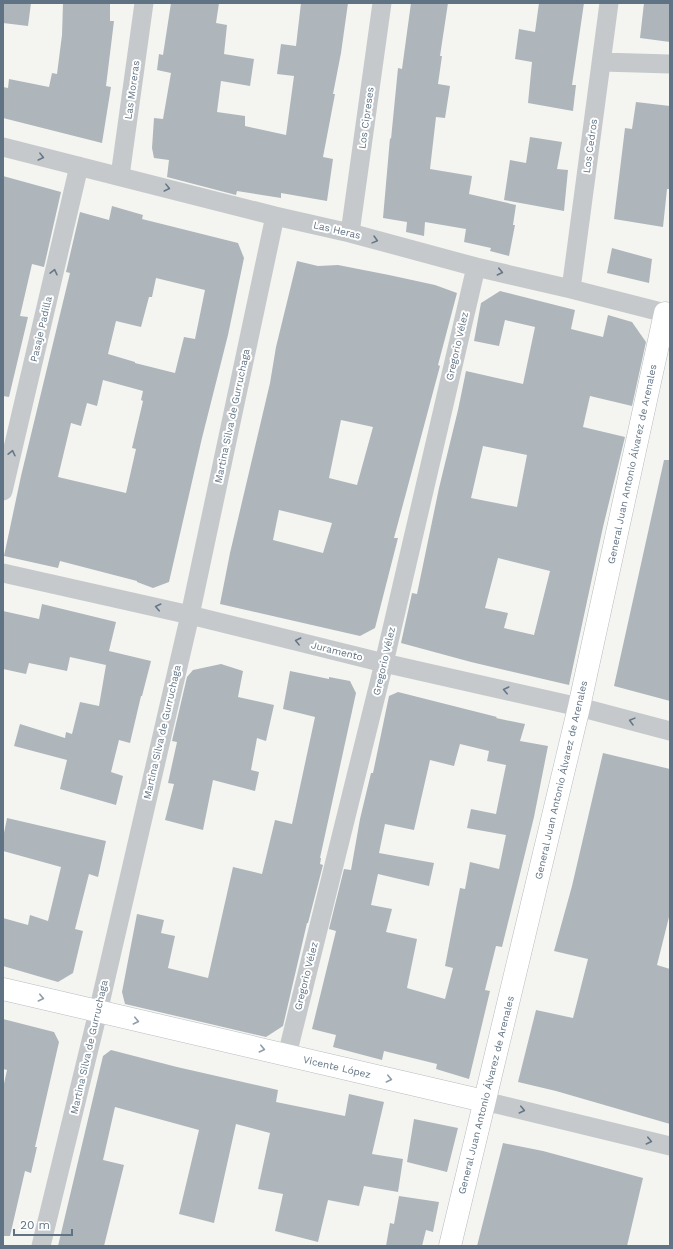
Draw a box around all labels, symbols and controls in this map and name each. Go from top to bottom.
street label: Las Moreras [122,60,142,120]
street label: Los Cipreses [356,86,376,150]
street label: Los Cedros [581,118,599,174]
one-way arrow [38,152,44,160]
one-way arrow [163,183,170,192]
street label: Las Heras [312,219,362,241]
one-way arrow [371,235,378,243]
one-way arrow [497,268,504,276]
one-way arrow [50,269,58,275]
street label: Pasaje Padilla [28,295,54,363]
street label: Gregorio Vélez [444,311,470,381]
street label: Martina Silva de Gurruchaga [212,347,252,484]
street label: General Juan Antonio Álvarez de Arenales [605,363,659,565]
one-way arrow [7,450,15,457]
one-way arrow [155,604,161,612]
street label: Gregorio Vélez [371,626,397,696]
one-way arrow [294,638,301,646]
street label: Juramento [310,639,364,663]
street label: Martina Silva de Gurruchaga [141,664,183,800]
street label: General Juan Antonio Álvarez de Arenales [533,679,589,881]
one-way arrow [503,687,509,695]
one-way arrow [629,717,636,726]
street label: Gregorio Vélez [292,941,320,1011]
street label: Martina Silva de Gurruchaga [68,979,110,1115]
one-way arrow [38,994,44,1002]
street label: General Juan Antonio Álvarez de Arenales [456,995,516,1195]
one-way arrow [132,1016,139,1024]
one-way arrow [259,1045,266,1053]
street label: Vicente López [302,1054,372,1080]
one-way arrow [385,1074,392,1083]
one-way arrow [519,1106,526,1114]
one-way arrow [646,1136,652,1144]
scale bar [14,1211,72,1237]
text: 20 m [20,1218,50,1232]

